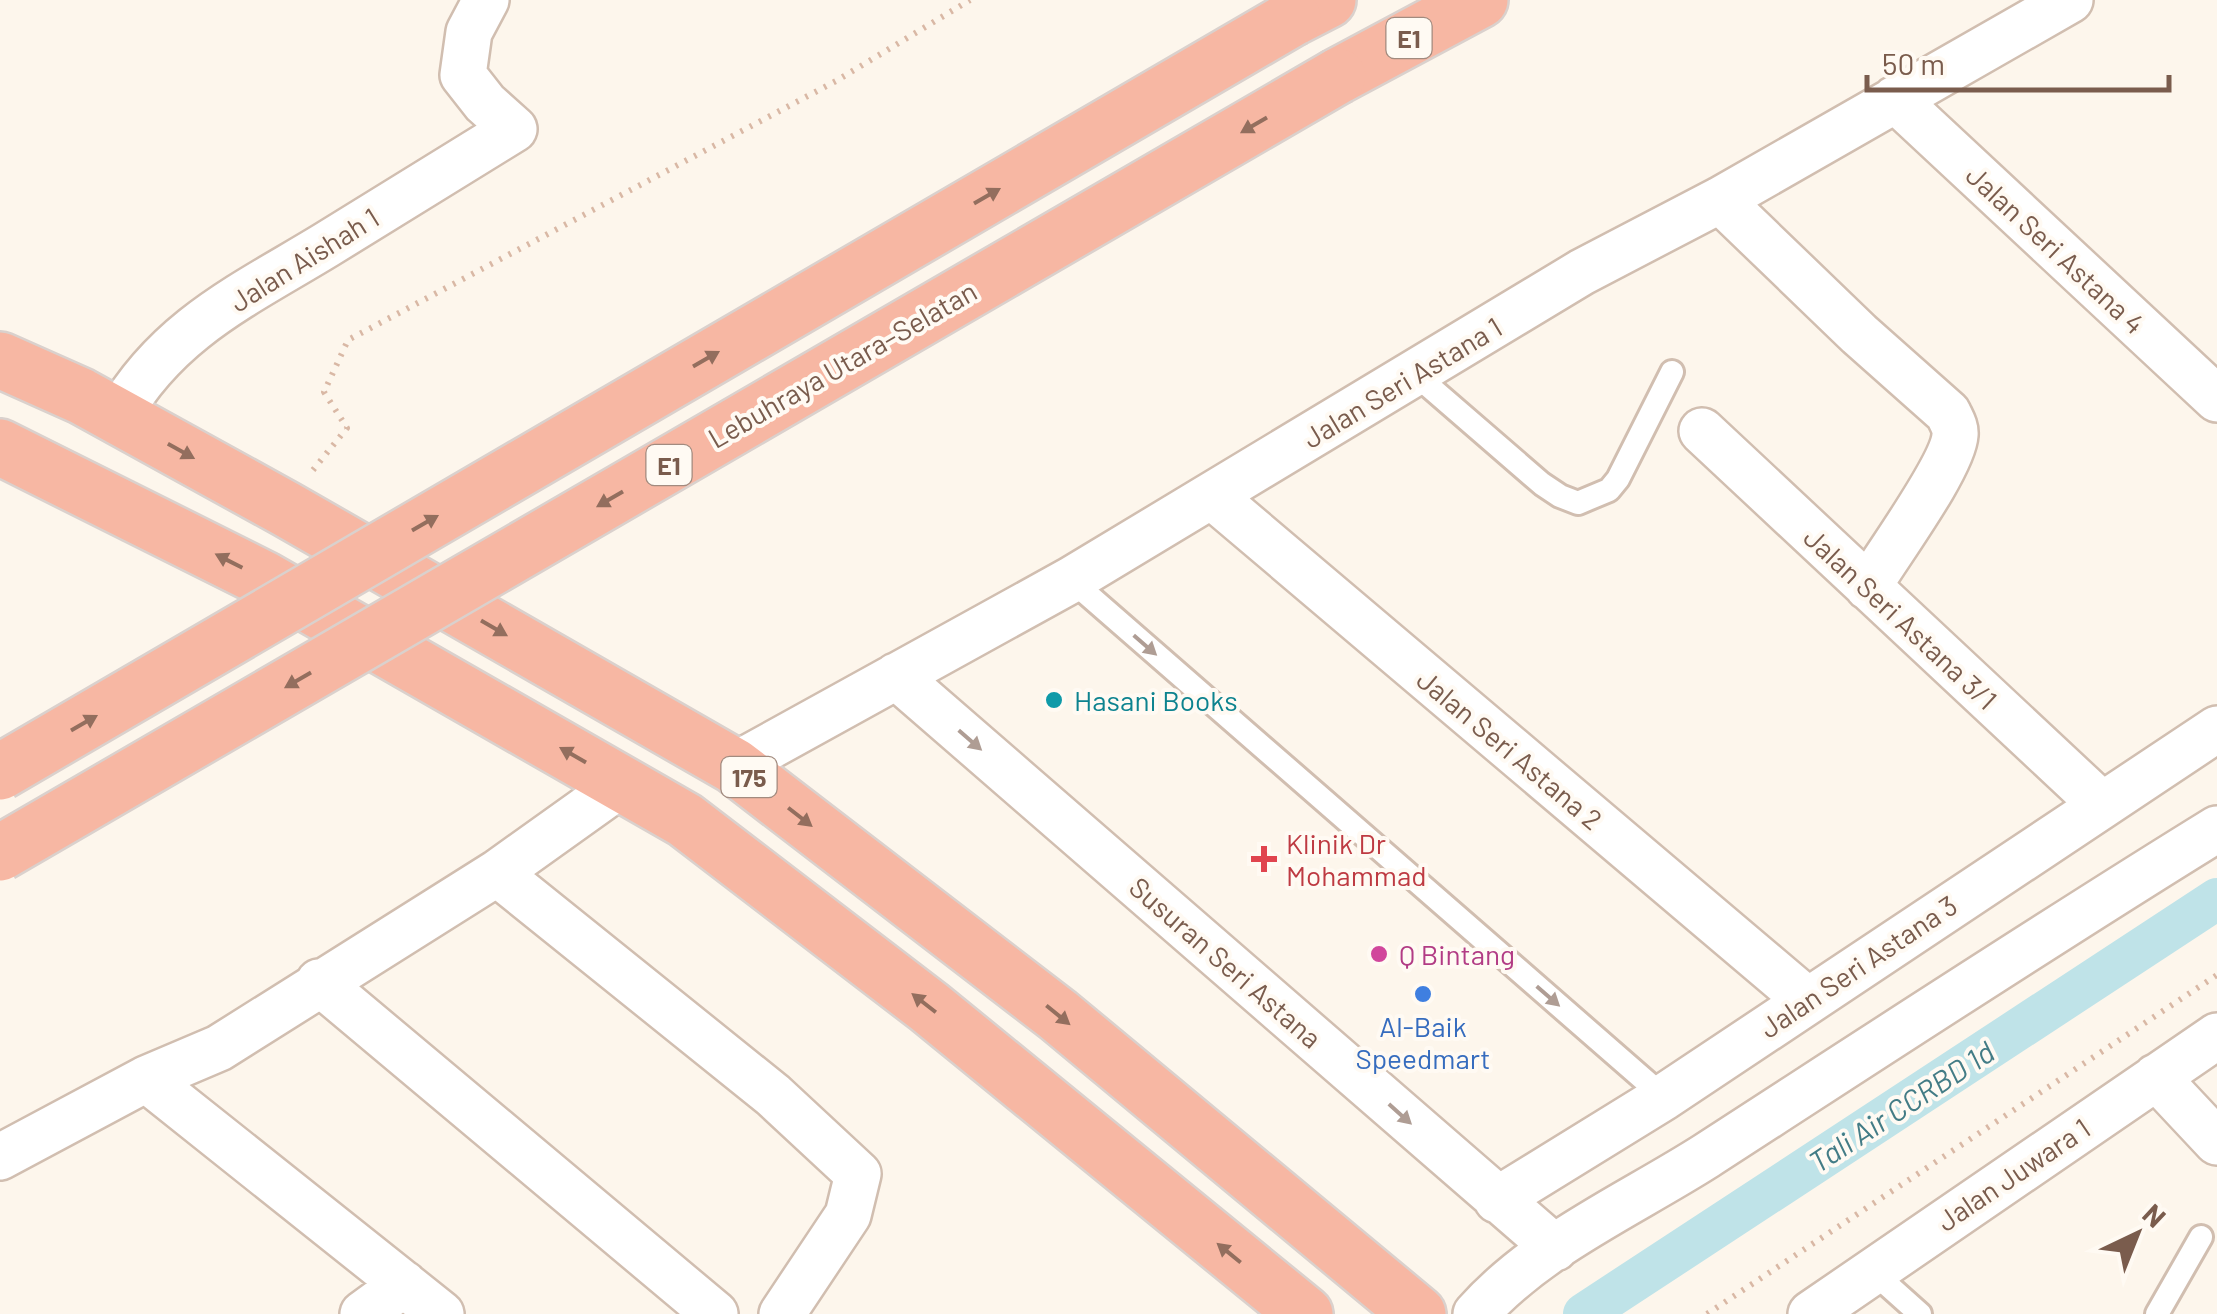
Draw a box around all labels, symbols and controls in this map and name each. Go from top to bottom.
road number: E1 [1386,18,1432,58]
scale bar [1867,30,2170,92]
text: 50 m [1882,45,1945,81]
one-way arrow [1240,116,1268,133]
street label: Jalan Seri Astana 4 [1960,158,2152,340]
one-way arrow [973,188,1001,205]
street label: Jalan Aishah 1 [223,200,385,318]
street label: Lebuhraya Utara–Selatan [702,273,982,455]
street label: Jalan Seri Astana 1 [1296,309,1508,455]
one-way arrow [692,351,720,369]
one-way arrow [167,441,195,459]
road number: E1 [646,445,692,485]
one-way arrow [596,490,624,508]
one-way arrow [411,515,439,532]
street label: Jalan Seri Astana 3/1 [1797,520,2005,716]
one-way arrow [214,553,243,570]
one-way arrow [480,619,508,637]
one-way arrow [1132,633,1157,655]
street label: Jalan Seri Astana 2 [1411,662,1609,836]
one-way arrow [284,671,312,688]
place label: Hasani Books [1074,683,1238,717]
marker: Hasani Books [1043,689,1065,711]
one-way arrow [70,715,98,732]
one-way arrow [957,728,982,750]
one-way arrow [559,746,587,764]
road number: 175 [722,757,776,797]
one-way arrow [787,806,813,827]
place label: Klinik Dr Mohammad [1286,826,1427,892]
marker: Klinik Dr Mohammad [1251,846,1277,872]
street label: Susuran Seri Astana [1123,869,1329,1055]
street label: Jalan Seri Astana 3 [1753,887,1963,1045]
place label: Q Bintang [1399,937,1515,971]
marker: Q Bintang [1368,943,1390,965]
marker: Al-Baik Speedmart [1412,983,1434,1005]
one-way arrow [1535,984,1560,1006]
one-way arrow [911,993,937,1013]
one-way arrow [1045,1004,1070,1025]
place label: Al-Baik Speedmart [1356,1009,1491,1075]
water label: Tali Air CCRBD 1d [1802,1033,2000,1179]
one-way arrow [1388,1102,1412,1125]
street label: Jalan Juwara 1 [1930,1110,2096,1238]
north arrow [2087,1184,2187,1284]
text: N [2136,1196,2173,1234]
one-way arrow [1217,1243,1242,1264]

